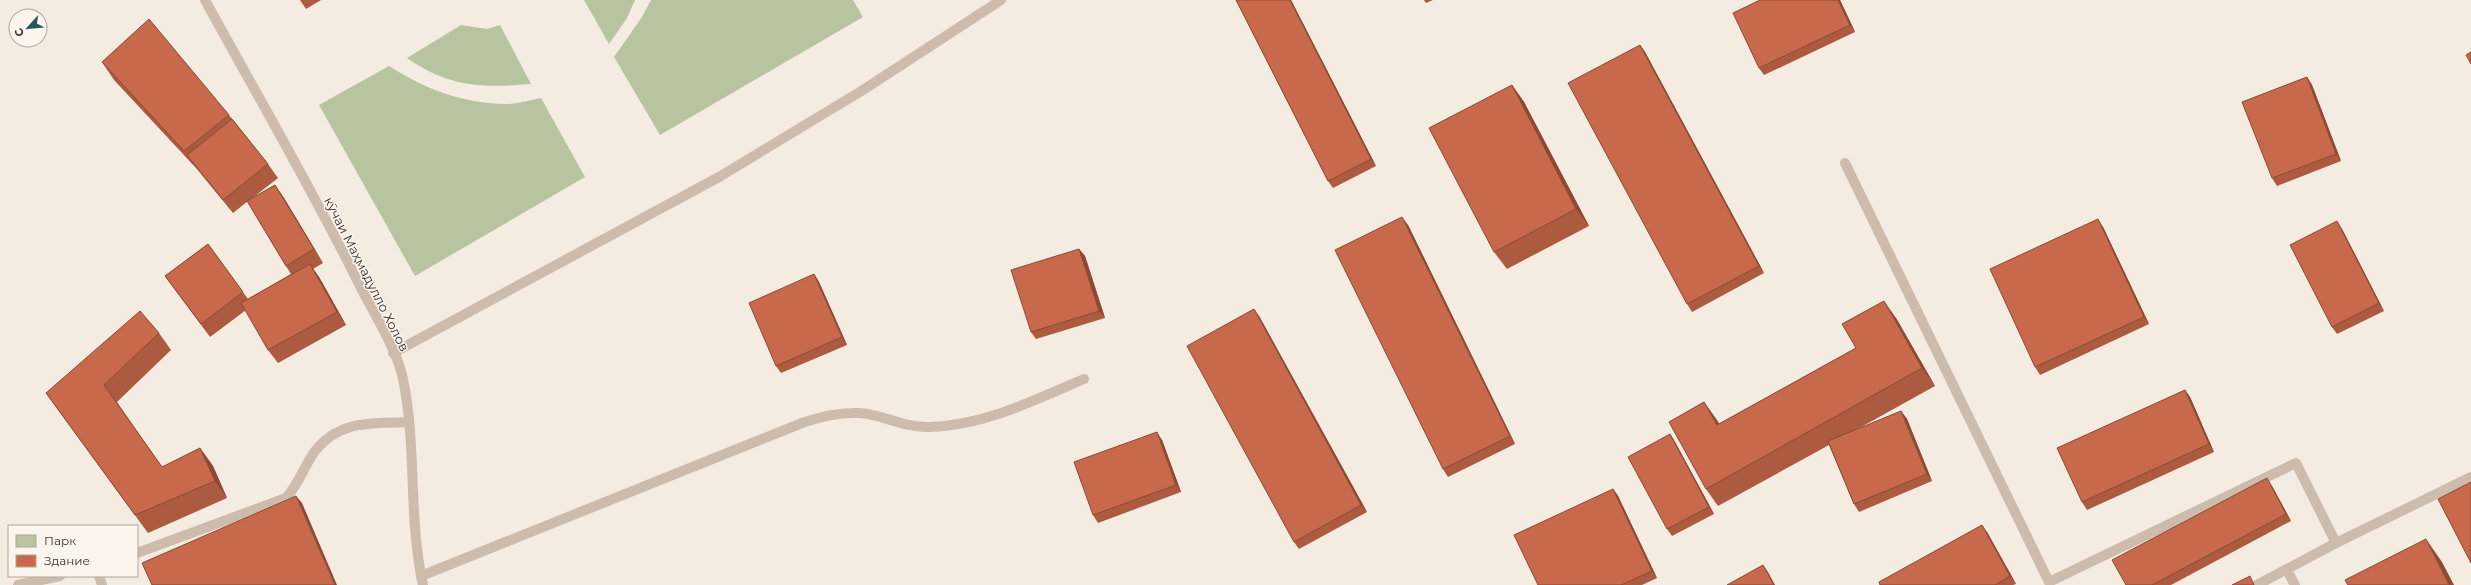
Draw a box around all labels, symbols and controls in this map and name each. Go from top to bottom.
north arrow [8,8,48,48]
text: С [11,26,27,39]
street label: кӯчаи Маҳмадулло Холов [321,194,413,354]
legend [8,525,138,577]
text: Парк [44,533,76,548]
text: Здание [44,553,90,568]

